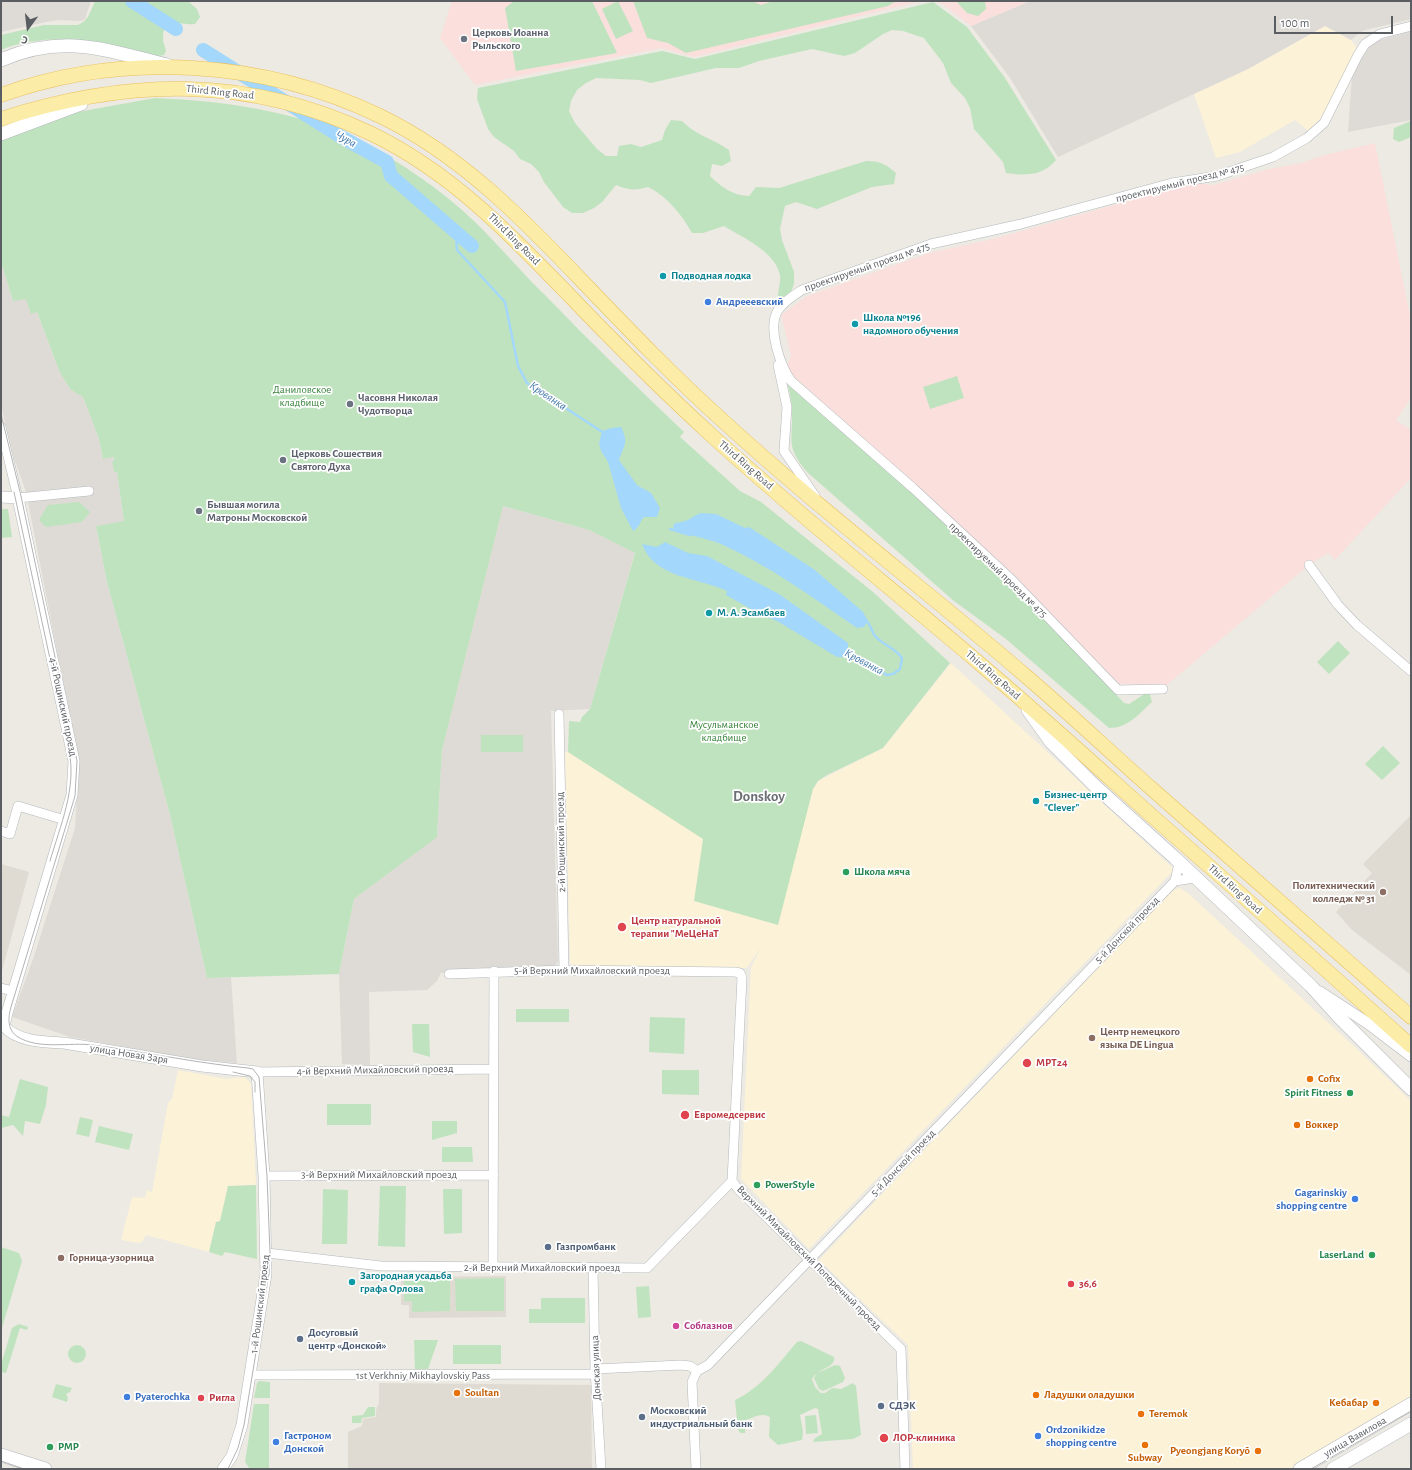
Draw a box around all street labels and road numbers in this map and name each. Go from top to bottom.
street label: Third Ring Road [185,82,255,102]
street label: проектируемый проезд № 475 [1114,161,1246,205]
street label: Third Ring Road [485,210,543,268]
street label: проектируемый проезд № 475 [802,239,932,295]
street label: Third Ring Road [716,438,776,492]
street label: проектируемый проезд № 475 [946,519,1050,621]
street label: Third Ring Road [963,648,1023,702]
street label: 4-й Рощинский проезд [46,656,80,758]
street label: 2-й Рощинский проезд [554,792,568,892]
street label: Third Ring Road [1205,861,1265,917]
street label: 5-й Донской проезд [1092,894,1162,966]
street label: 5-й Верхний Михайловский проезд [514,964,670,978]
street label: улица Новая Заря [89,1041,169,1067]
street label: 4-й Верхний Михайловский проезд [296,1062,454,1078]
street label: 5-й Донской проезд [868,1127,938,1199]
street label: 3-й Верхний Михайловский проезд [301,1168,457,1182]
street label: Верхний Михайловский Поперечный проезд [734,1183,884,1333]
street label: 1-й Рощинский проезд [247,1254,273,1354]
street label: 2-й Верхний Михайловский проезд [464,1261,620,1275]
street label: Донская улица [588,1335,604,1401]
street label: 1st Verkhniy Mikhaylovskiy Pass [356,1369,490,1383]
street label: улица Вавилова [1321,1414,1389,1460]

